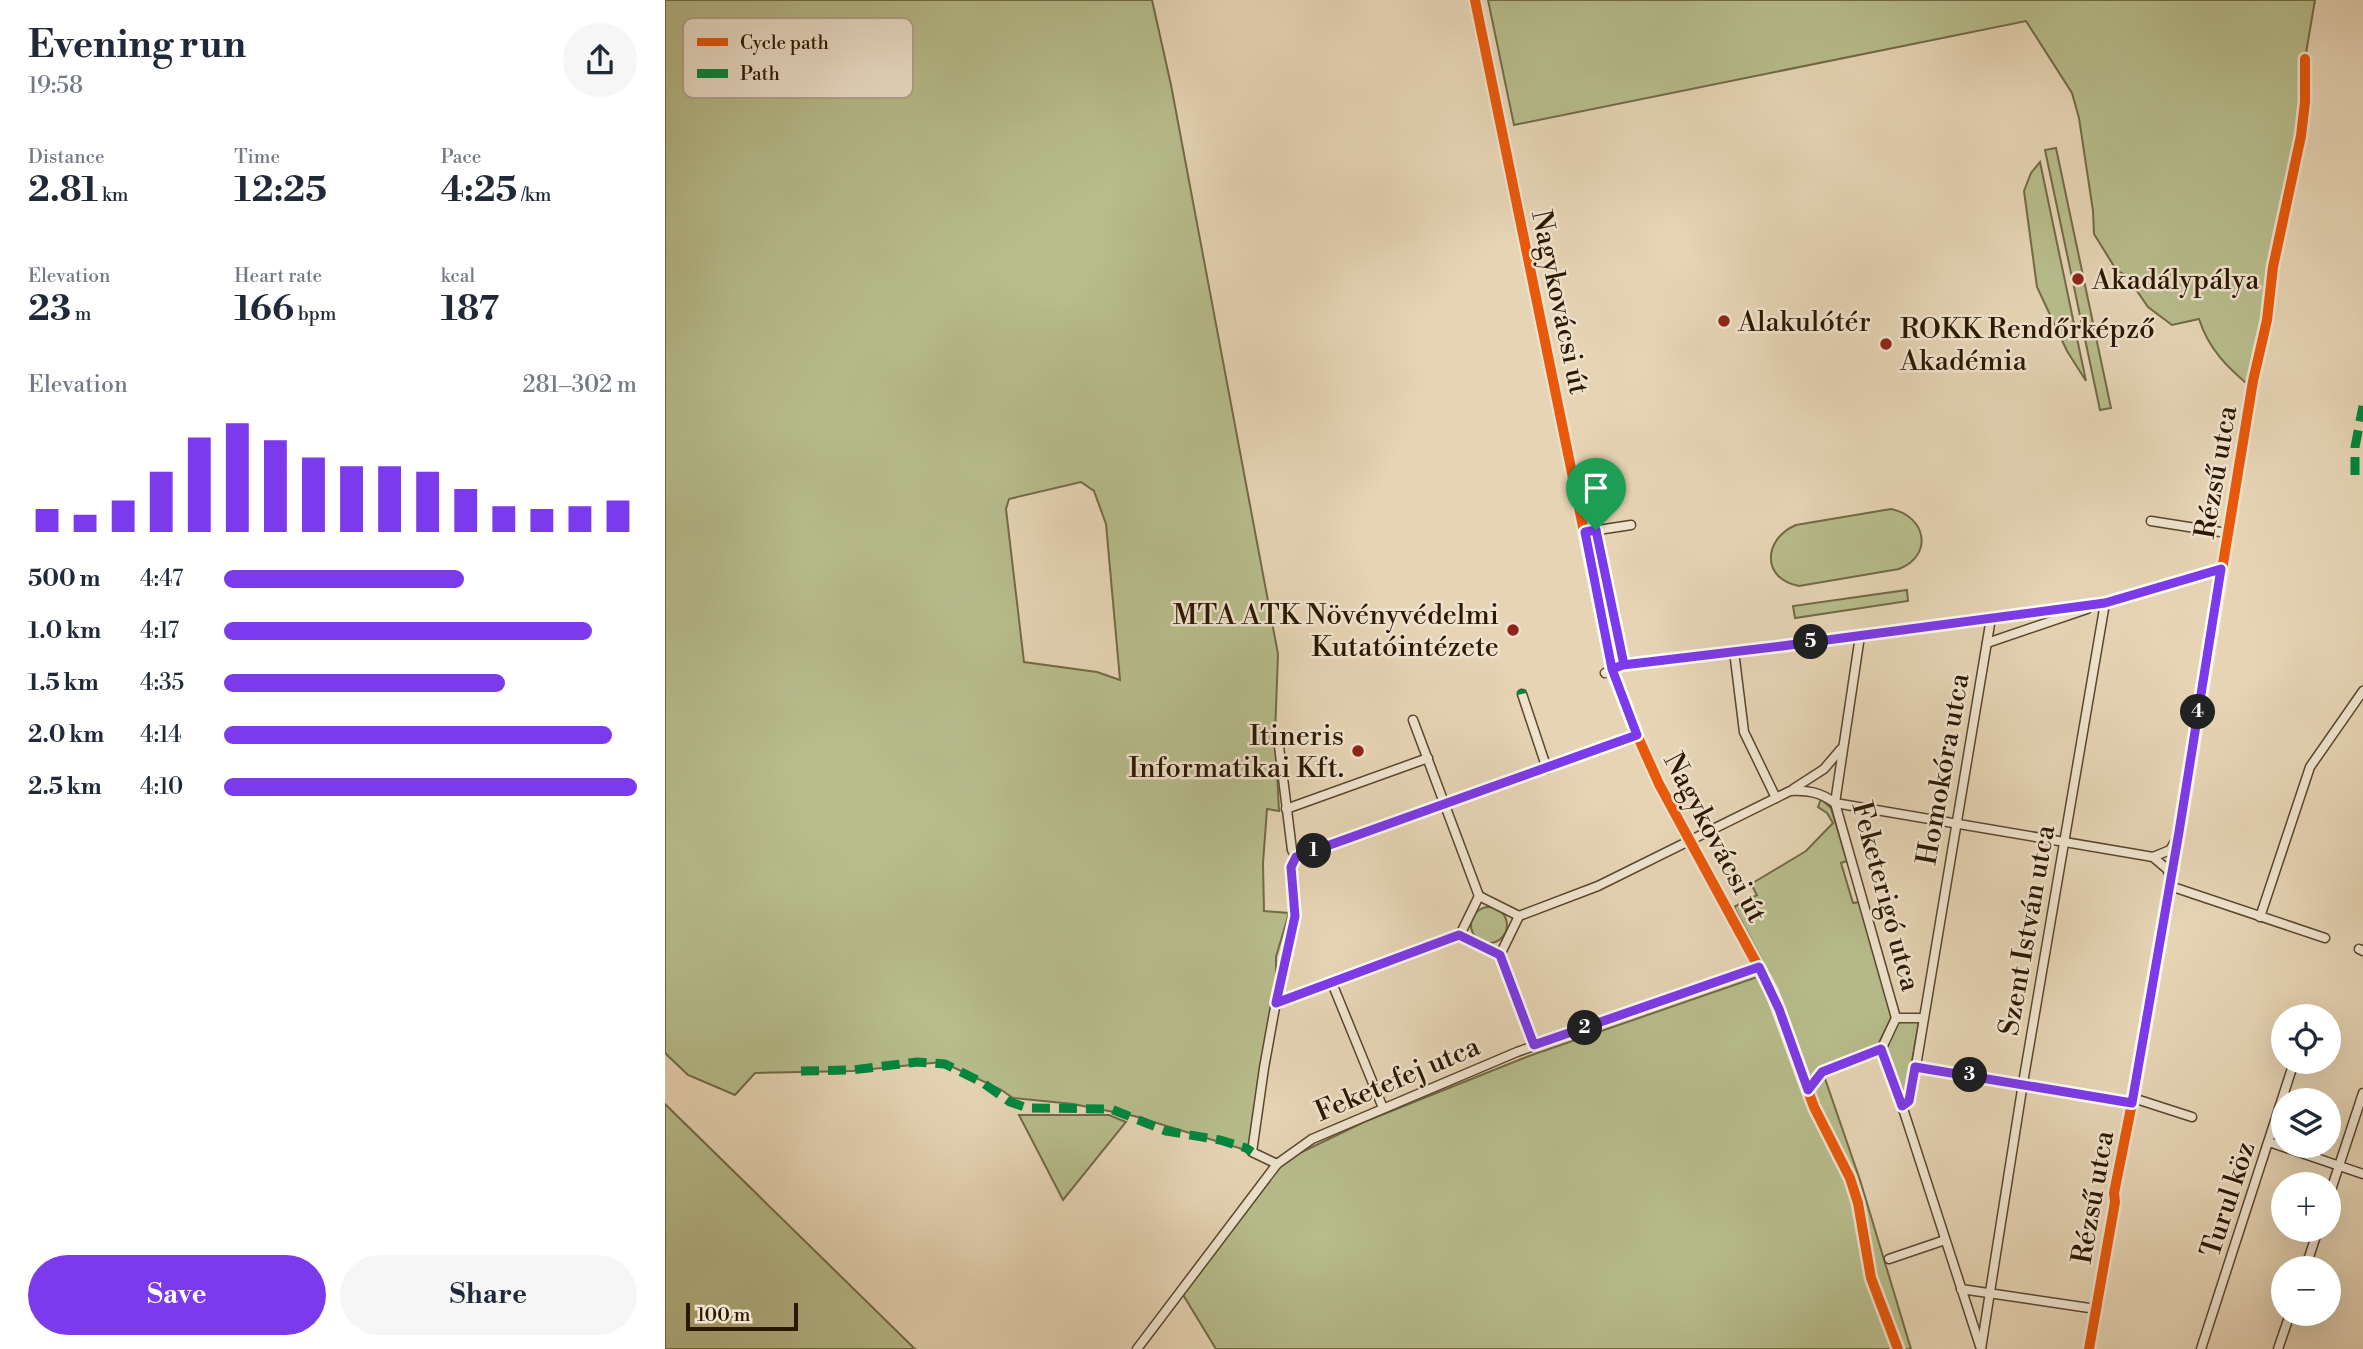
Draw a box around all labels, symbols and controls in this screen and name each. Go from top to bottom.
legend [683,18,913,98]
text: Evening run [28,22,246,69]
button: share [563,23,637,97]
text: Cycle path [740,31,829,55]
text: Path [740,62,780,86]
text: 19:58 [28,72,83,100]
text: Distance [28,145,105,169]
text: Time [234,145,280,169]
text: Pace [441,145,481,169]
text: 2.81 [28,169,98,212]
text: 12:25 [234,169,327,212]
text: 4:25 [441,169,517,212]
text: km [98,183,129,207]
text: /km [517,183,551,207]
street label: Nagykovácsi út [1523,207,1596,398]
place label: Akadálypálya [2091,263,2260,298]
text: Elevation [28,264,110,288]
text: Heart rate [234,264,322,288]
text: kcal [441,264,475,288]
marker: Akadálypálya [2070,271,2086,287]
text: 23 [28,288,71,331]
text: 166 [234,288,294,331]
text: 187 [441,288,499,331]
text: m [71,302,92,326]
text: bpm [294,302,336,326]
place label: Alakulótér [1737,305,1871,340]
place label: ROKK Rendőrképző Akadémia [1899,312,2155,379]
marker: Alakulótér [1716,313,1732,329]
marker: ROKK Rendőrképző Akadémia [1878,336,1894,352]
text: Elevation [28,371,128,399]
text: 281–302 m [522,371,637,399]
street label: Rézsű utca [2188,402,2246,542]
pin [1566,458,1626,530]
icon: arrive [1577,469,1615,507]
text: 500 m [28,565,100,593]
text: 4:47 [140,565,183,593]
place label: MTA ATK Növényvédelmi Kutatóintézete [1173,598,1499,665]
text: 1.0 km [28,617,101,645]
text: 4:17 [140,617,179,645]
marker: MTA ATK Növényvédelmi Kutatóintézete [1505,622,1521,638]
pin: 5 [1793,624,1829,660]
text: 5 [1805,629,1816,653]
text: 1.5 km [28,669,99,697]
text: 4:35 [140,669,184,697]
street label: Homokóra utca [1909,670,1978,868]
pin: 4 [2181,694,2215,730]
text: 4 [2191,699,2204,723]
place label: Itineris Informatikai Kft. [1128,719,1344,786]
text: 2.0 km [28,721,104,749]
text: 4:14 [140,721,182,749]
marker: Itineris Informatikai Kft. [1350,743,1366,759]
street label: Nagykovácsi út [1655,747,1774,929]
text: 2.5 km [28,773,102,801]
text: 4:10 [140,773,183,801]
street label: Feketerigó utca [1843,798,1928,996]
street label: Szent István utca [1992,821,2063,1038]
pin: 1 [1297,834,1331,868]
text: 1 [1309,838,1318,862]
map controls [2271,1004,2341,1326]
button: locate [2271,1004,2341,1074]
pin: 2 [1567,1010,1602,1046]
text: 2 [1579,1015,1590,1039]
street label: Feketefej utca [1310,1029,1486,1130]
pin: 3 [1953,1058,1987,1092]
text: 3 [1964,1062,1975,1086]
button: layers [2271,1088,2341,1158]
street label: Rézsű utca [2065,1127,2123,1267]
street label: Turul köz [2193,1137,2264,1262]
button: + [2271,1172,2341,1242]
button: Save [28,1255,326,1335]
button: Share [340,1255,637,1335]
button: − [2271,1256,2341,1326]
scale bar [686,1300,798,1332]
text: 100 m [697,1303,750,1327]

